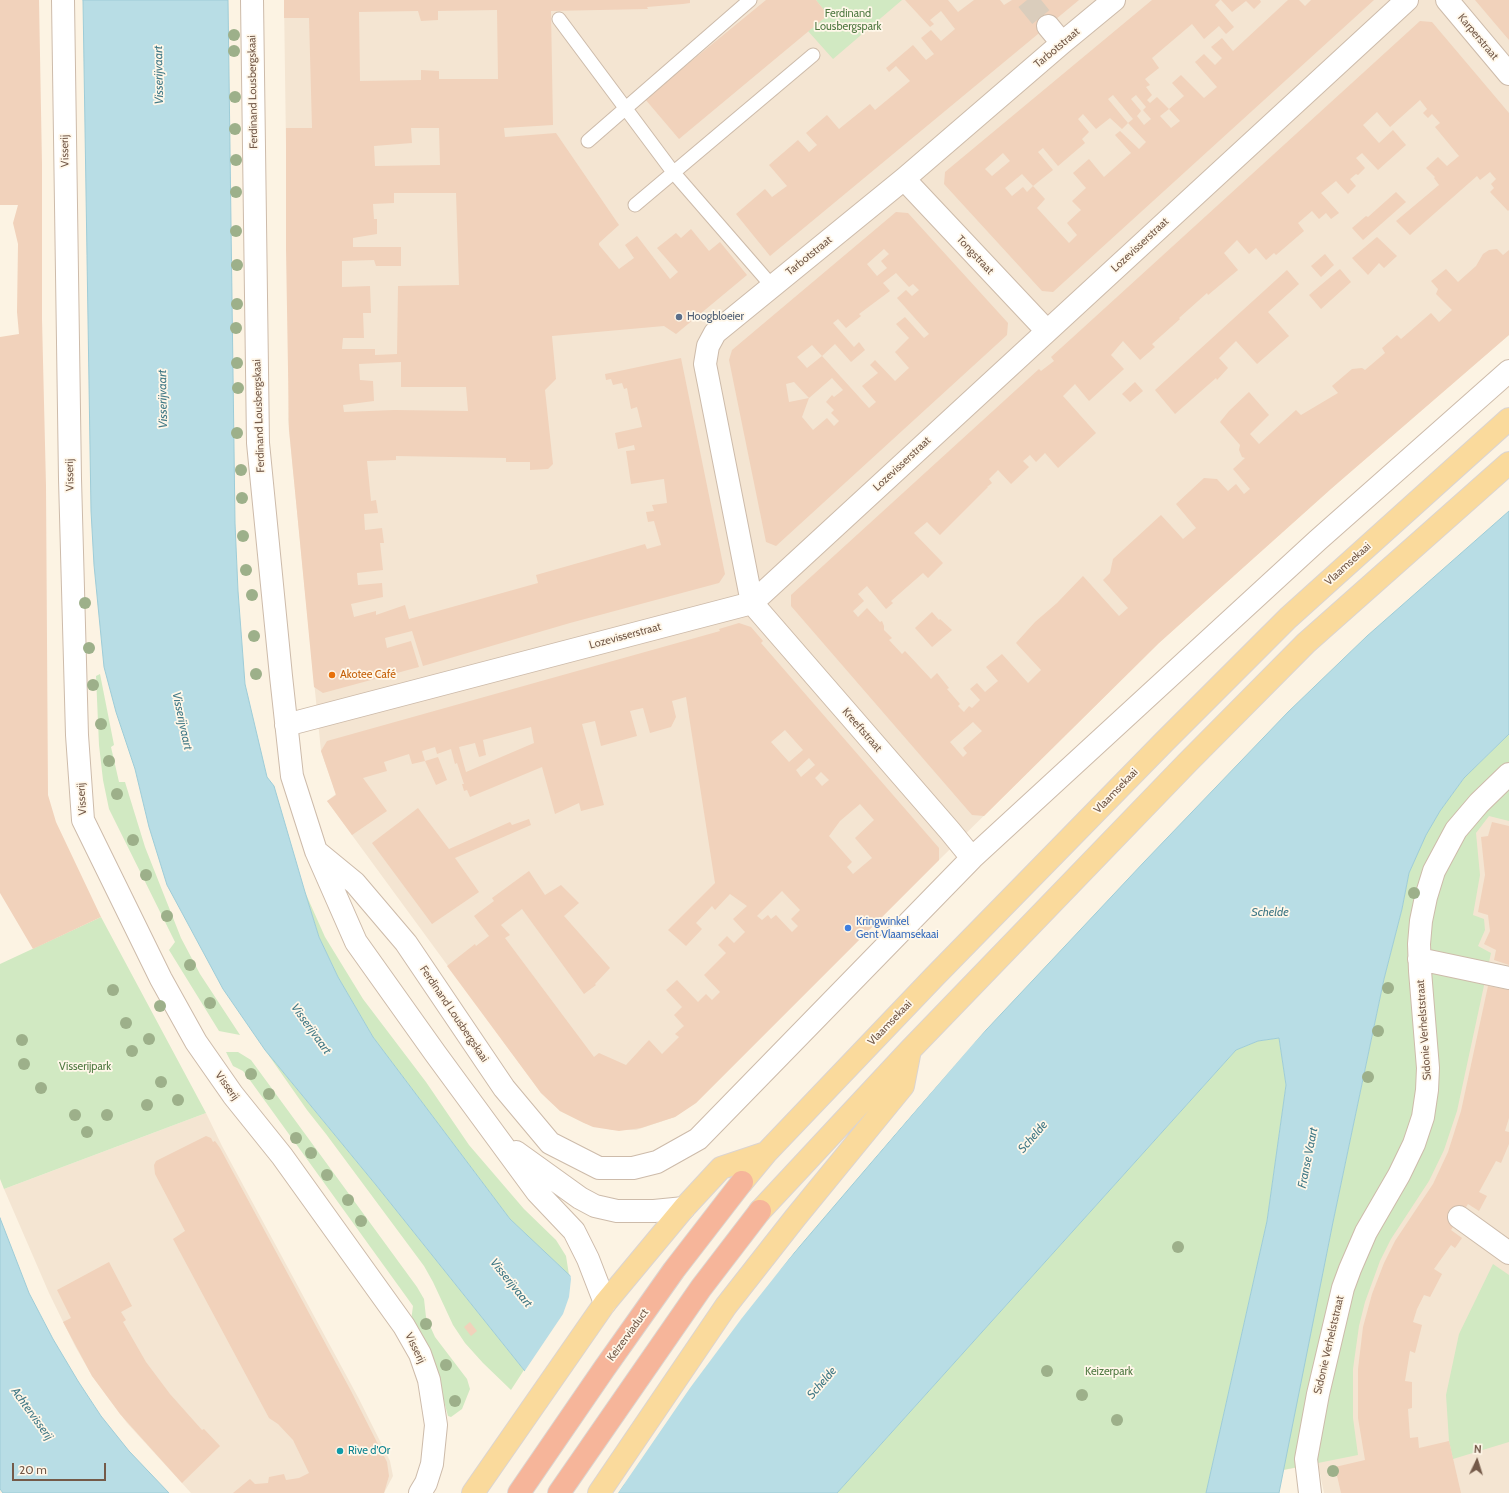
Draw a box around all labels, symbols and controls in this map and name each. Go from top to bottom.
park label: Ferdinand Lousbergspark [815,7,881,33]
street label: Karperstraat [1455,11,1501,63]
street label: Tarbotstraat [1031,25,1083,71]
street label: Ferdinand Lousbergskaai [245,35,261,149]
water label: Visserijvaart [151,45,167,105]
street label: Visserij [58,135,72,167]
street label: Lozevisserstraat [1109,215,1171,275]
street label: Tarbotstraat [783,233,835,279]
street label: Tongstraat [954,233,996,277]
place label: Hoogbloeier [687,310,744,324]
marker: Hoogbloeier [674,312,684,322]
street label: Ferdinand Lousbergskaai [250,359,268,473]
water label: Visserijvaart [155,369,171,429]
street label: Lozevisserstraat [871,434,933,494]
street label: Visserij [63,459,77,491]
street label: Vlaamsekaai [1322,540,1374,588]
street label: Lozevisserstraat [588,620,662,652]
place label: Akotee Café [340,668,396,682]
marker: Akotee Café [327,670,337,680]
water label: Visserijvaart [169,691,195,751]
street label: Kreeftstraat [839,705,885,755]
street label: Vlaamsekaai [1091,766,1141,816]
street label: Visserij [74,782,90,816]
water label: Schelde [1251,905,1289,919]
place label: Kringwinkel Gent Vlaamsekaai [856,915,939,941]
marker: Kringwinkel Gent Vlaamsekaai [843,923,853,933]
street label: Ferdinand Lousbergskaai [417,963,491,1065]
street label: Sidonie Verhelststraat [1414,979,1434,1081]
street label: Vlaamsekaai [865,998,915,1048]
water label: Visserijvaart [288,1001,334,1057]
park label: Visserijpark [59,1060,111,1074]
street label: Visserij [212,1069,242,1103]
water label: Schelde [1015,1118,1051,1156]
water label: Franse Vaart [1295,1126,1321,1190]
water label: Visserijvaart [487,1256,535,1310]
street label: Sidonie Verhelststraat [1311,1294,1347,1396]
street label: Keizerviaduct [605,1306,651,1364]
street label: Visserij [402,1331,428,1365]
water label: Schelde [804,1364,840,1402]
park label: Keizerpark [1085,1365,1133,1379]
water label: Achtervisserij [8,1385,56,1443]
north arrow [1457,1441,1497,1481]
text: N [1473,1442,1482,1456]
place label: Rive d'Or [348,1444,390,1458]
marker: Rive d'Or [335,1446,345,1456]
scale bar [14,1455,108,1481]
text: 20 m [19,1462,47,1477]

